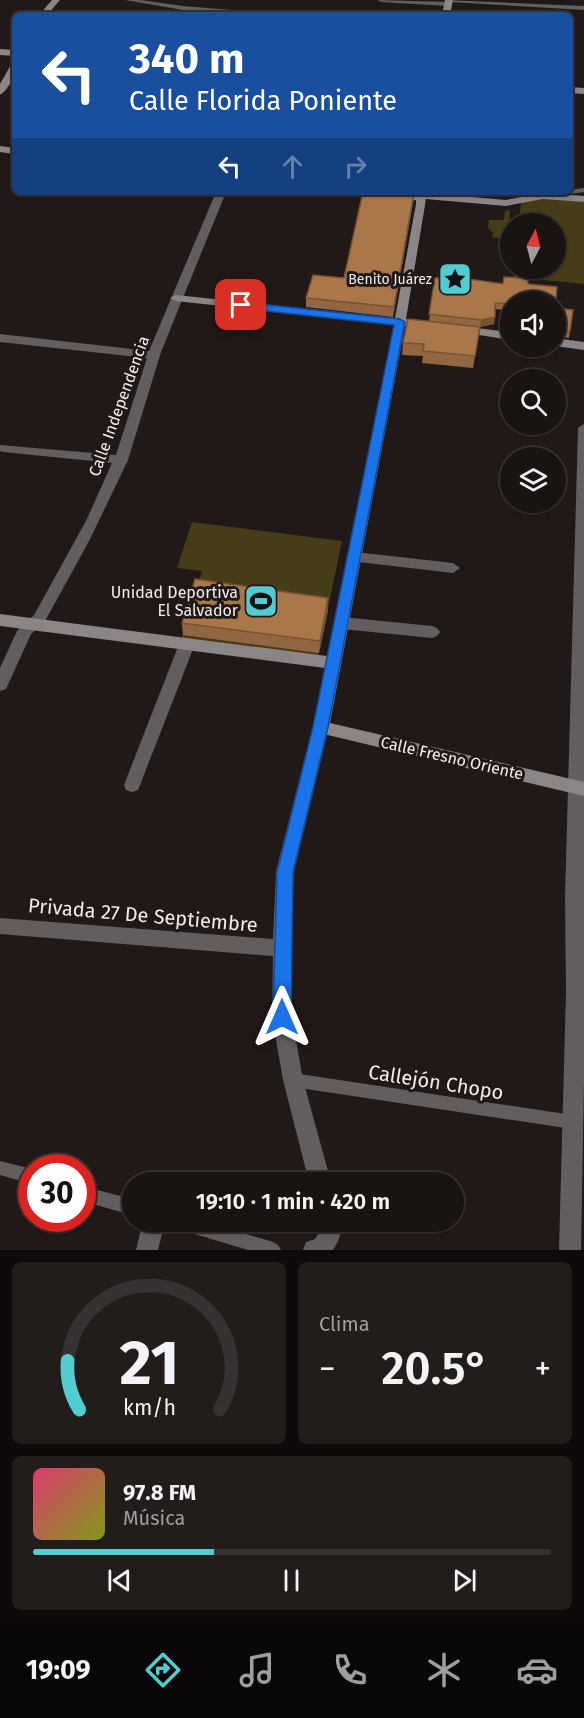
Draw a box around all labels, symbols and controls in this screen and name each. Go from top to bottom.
text: 340 m [129,34,245,84]
icon: left [30,36,108,114]
text: Calle Florida Poniente [129,85,397,117]
icon: left [213,150,246,183]
icon: ahead [276,150,309,183]
icon: right [339,150,372,183]
north arrow [500,213,566,279]
map controls [500,213,566,513]
place icon: Benito Juárez [437,261,473,297]
place label: Benito Juárez [348,271,432,288]
pin [215,279,266,330]
icon: arrive [224,288,257,321]
button: sound [500,291,566,357]
street label: Calle Independencia [85,333,153,479]
button: search [500,369,566,435]
button: layers [500,447,566,513]
place label: Unidad Deportiva El Salvador [111,583,239,620]
sports icon: Unidad Deportiva El Salvador [243,583,279,619]
street label: Calle Fresno Oriente [379,732,525,784]
street label: Privada 27 De Septiembre [27,893,259,937]
position arrow [250,985,314,1049]
street label: Callejón Chopo [367,1059,505,1105]
speed limit sign: 30 [18,1154,96,1232]
text: 19:10 · 1 min · 420 m [196,1188,390,1215]
text: Clima [319,1312,370,1336]
text: 21 [119,1326,179,1401]
text: 20.5° [381,1342,489,1396]
text: − [319,1349,336,1389]
text: + [535,1349,551,1389]
text: km/h [122,1395,176,1421]
text: 97.8 FM [123,1479,196,1506]
text: Música [123,1506,185,1530]
icon: previous [103,1564,136,1597]
icon: pause [275,1564,308,1597]
icon: next [448,1564,481,1597]
icon: directions [142,1649,184,1691]
icon: music [236,1649,278,1691]
icon: phone [329,1649,371,1691]
icon: climate [423,1649,465,1691]
icon: car [516,1649,558,1691]
text: 19:09 [26,1654,91,1686]

